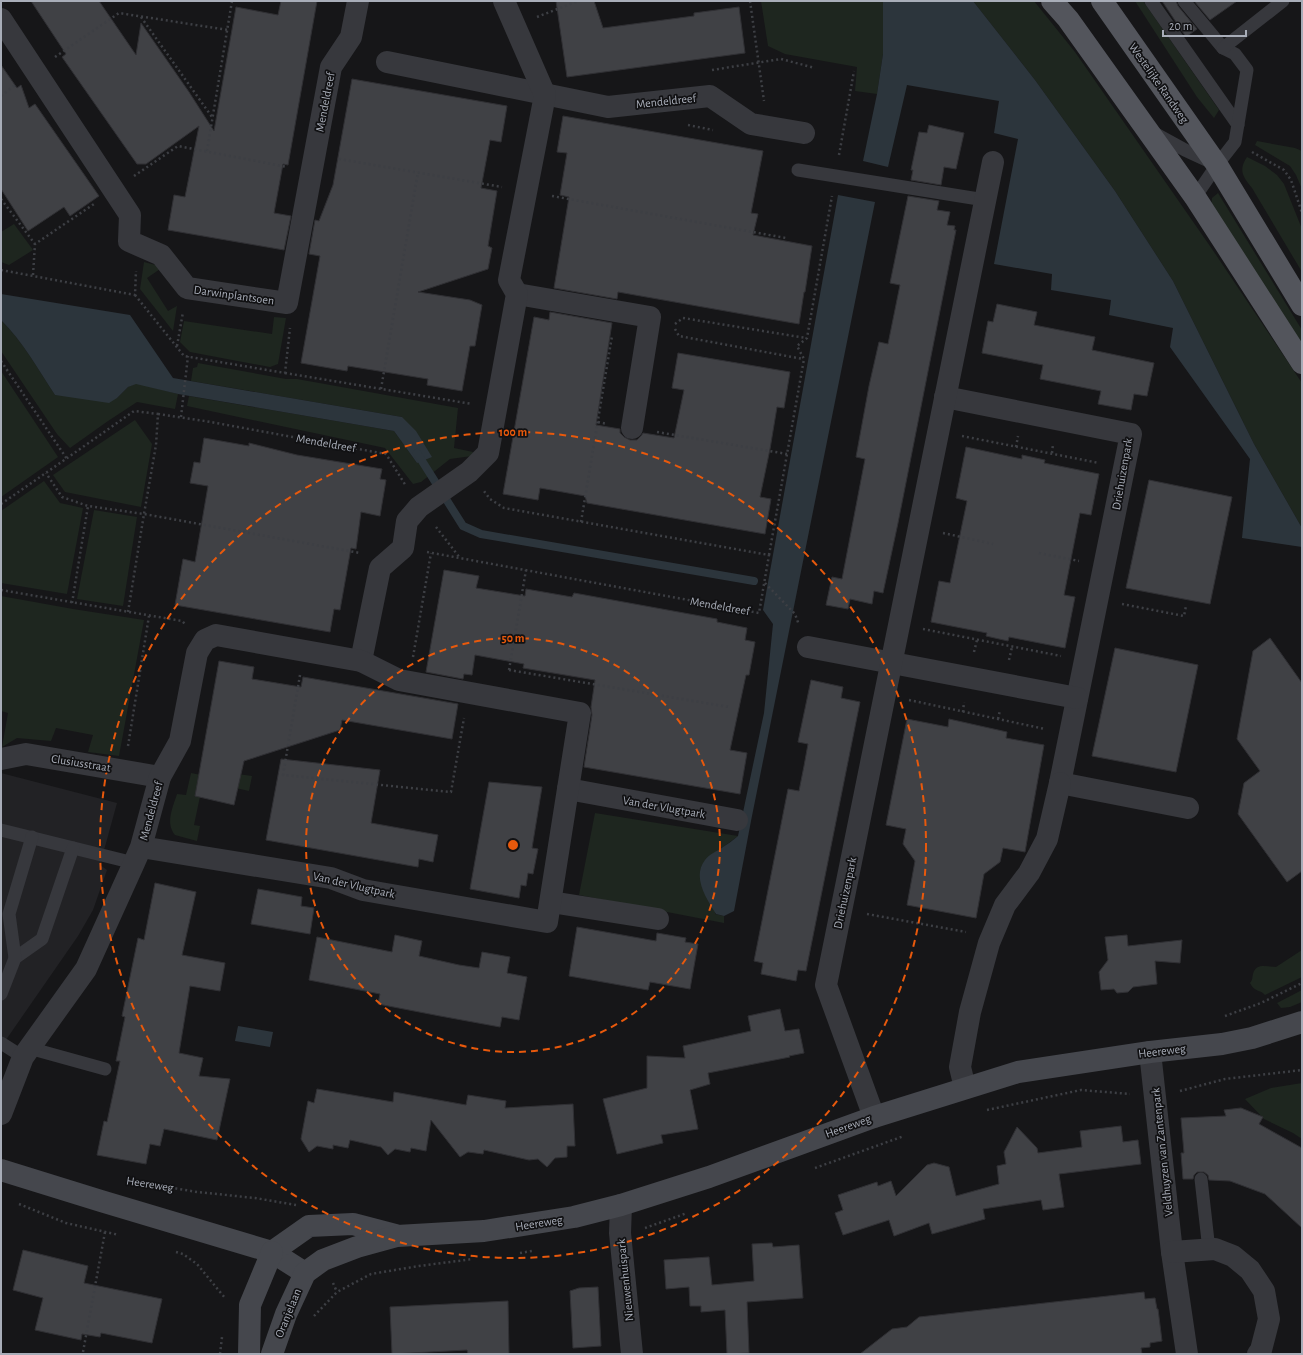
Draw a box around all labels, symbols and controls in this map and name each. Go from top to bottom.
scale bar [1163,12,1246,38]
text: 20 m [1169,20,1192,32]
street label: Westelijke Randweg [1126,41,1191,126]
street label: Mendeldreef [313,70,337,133]
street label: Mendeldreef [635,92,698,110]
street label: Darwinplantsoen [193,283,275,307]
text: 100 m [499,426,527,438]
street label: Mendeldreef [295,432,358,454]
street label: Driehuizenpark [1110,437,1134,511]
street label: Mendeldreef [689,595,752,617]
text: 50 m [502,632,525,644]
street label: Clusiusstraat [50,752,112,774]
street label: Mendeldreef [137,779,165,842]
street label: Van der Vlugtpark [622,794,707,820]
centre of rings [506,838,520,852]
street label: Driehuizenpark [832,856,859,930]
street label: Van der Vlugtpark [312,870,397,900]
street label: Heereweg [1138,1042,1187,1060]
street label: Veldhuyzen van Zantenpark [1149,1086,1176,1217]
street label: Heereweg [824,1112,873,1140]
street label: Heereweg [126,1174,175,1194]
street label: Heereweg [515,1213,564,1233]
street label: Nieuwenhuispark [615,1238,635,1322]
street label: Oranjelaan [273,1287,304,1340]

